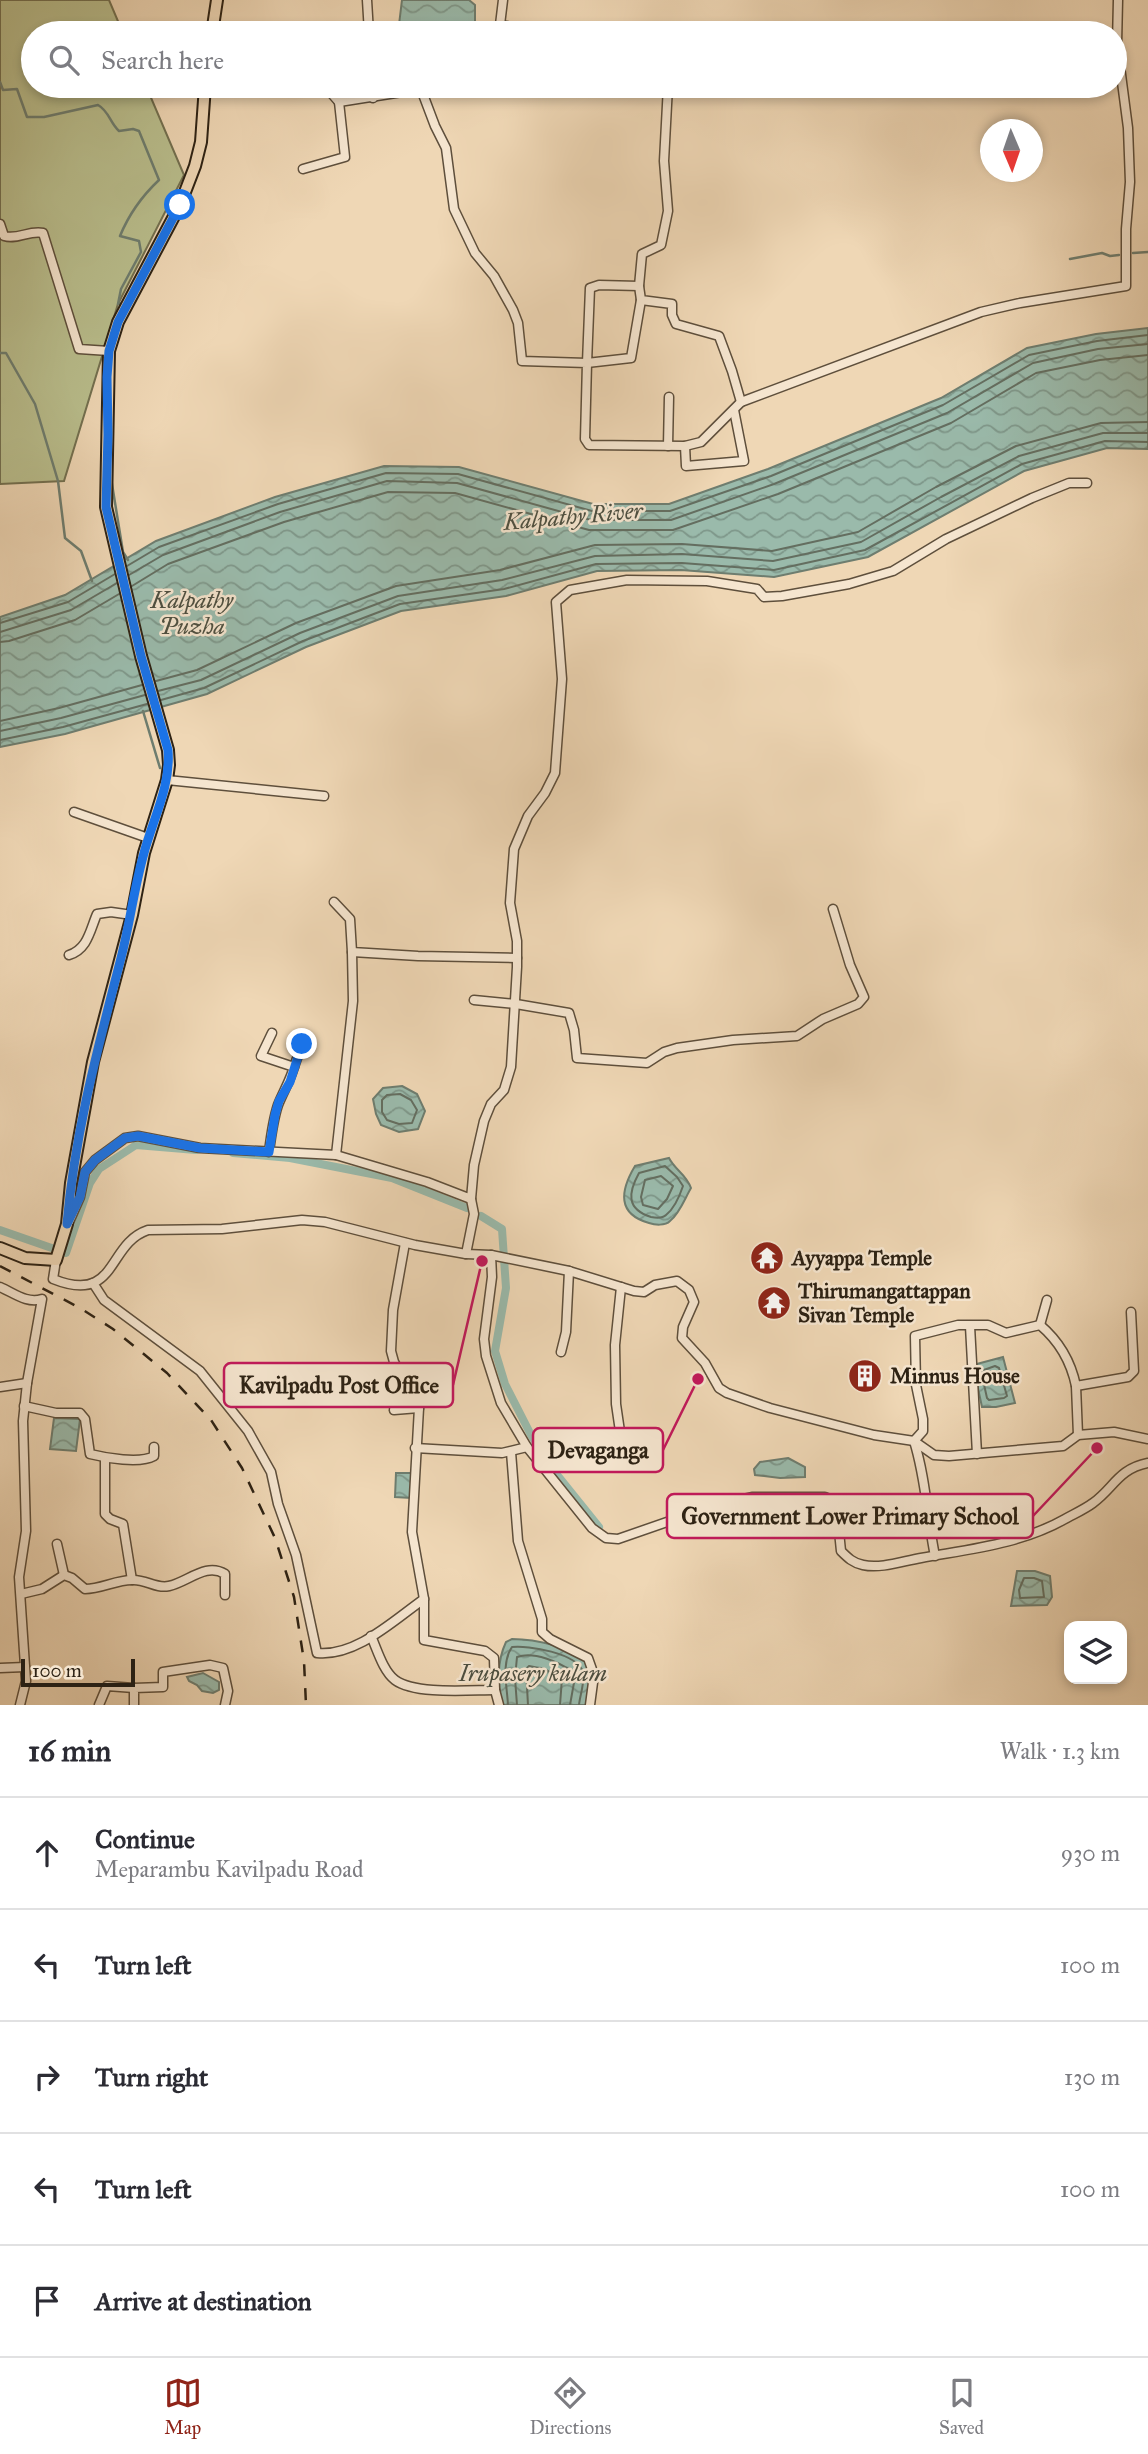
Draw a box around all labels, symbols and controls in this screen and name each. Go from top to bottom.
search box [21,21,1127,98]
icon: search [45,41,83,79]
text: Search here [101,44,224,76]
north arrow [980,119,1043,182]
route start [164,189,195,220]
water label: Kalpathy River [501,496,645,537]
water label: Kalpathy Puzha [150,586,235,640]
route end [286,1028,317,1059]
temple icon: Ayyappa Temple [748,1239,786,1277]
place label: Ayyappa Temple [790,1245,932,1271]
place label: Thirumangattappan Sivan Temple [797,1278,971,1328]
temple icon: Thirumangattappan Sivan Temple [755,1284,793,1322]
building icon: Minnus House [846,1357,884,1395]
callout: Kavilpadu Post Office [224,1363,453,1407]
place label: Minnus House [890,1363,1020,1389]
text: Kavilpadu Post Office [239,1371,440,1400]
callout: Devaganga [533,1428,663,1472]
text: Devaganga [547,1436,650,1465]
callout: Government Lower Primary School [667,1494,1033,1538]
text: Government Lower Primary School [681,1502,1019,1531]
map controls [1064,1621,1127,1684]
button: layers [1064,1621,1127,1684]
scale bar [21,1656,135,1688]
text: 100 m [32,1659,82,1682]
water label: Irupasery kulam [458,1659,607,1688]
text: 16 min [28,1733,111,1769]
text: Walk · 1.3 km [1000,1737,1120,1765]
text: Continue [95,1823,195,1855]
icon: ahead [28,1834,66,1872]
text: 930 m [1061,1839,1120,1867]
text: Meparambu Kavilpadu Road [95,1855,364,1883]
icon: left [28,1946,66,1984]
text: Turn left [95,1949,191,1981]
text: 100 m [1060,1951,1120,1979]
icon: right [28,2058,66,2096]
text: Turn right [95,2061,208,2093]
text: 130 m [1064,2063,1120,2091]
icon: left [28,2170,66,2208]
text: Turn left [95,2173,191,2205]
text: 100 m [1060,2175,1120,2203]
icon: arrive [28,2282,66,2320]
text: Arrive at destination [95,2285,312,2317]
tab: Map [164,2374,202,2439]
tab: Directions [529,2374,611,2439]
tab: Saved [939,2374,984,2439]

